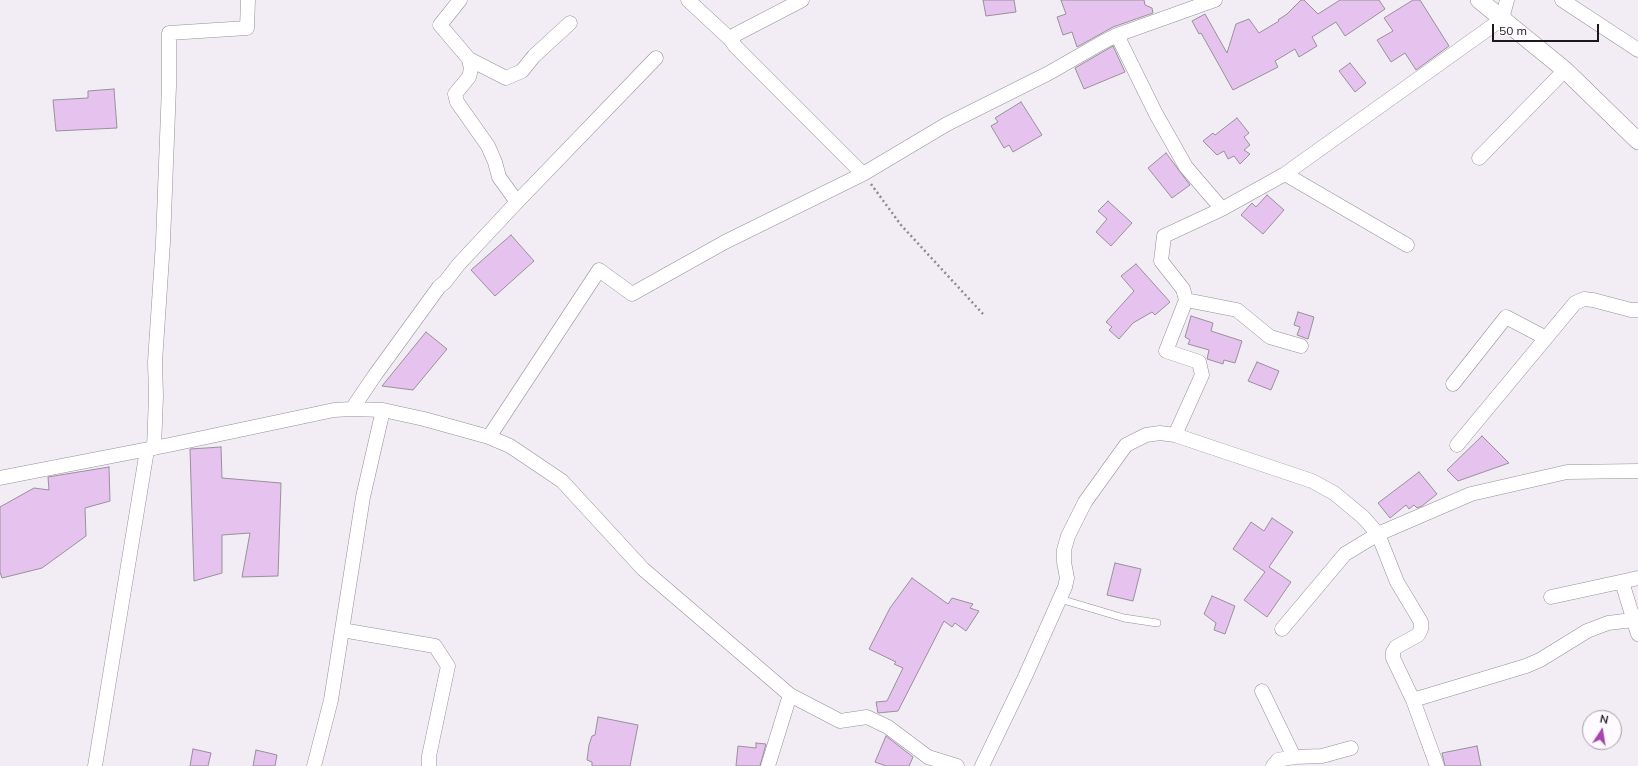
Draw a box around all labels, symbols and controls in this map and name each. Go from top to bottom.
scale bar [1494,16,1601,42]
text: 50 m [1499,23,1527,38]
north arrow [1582,710,1622,750]
text: N [1599,712,1610,727]

